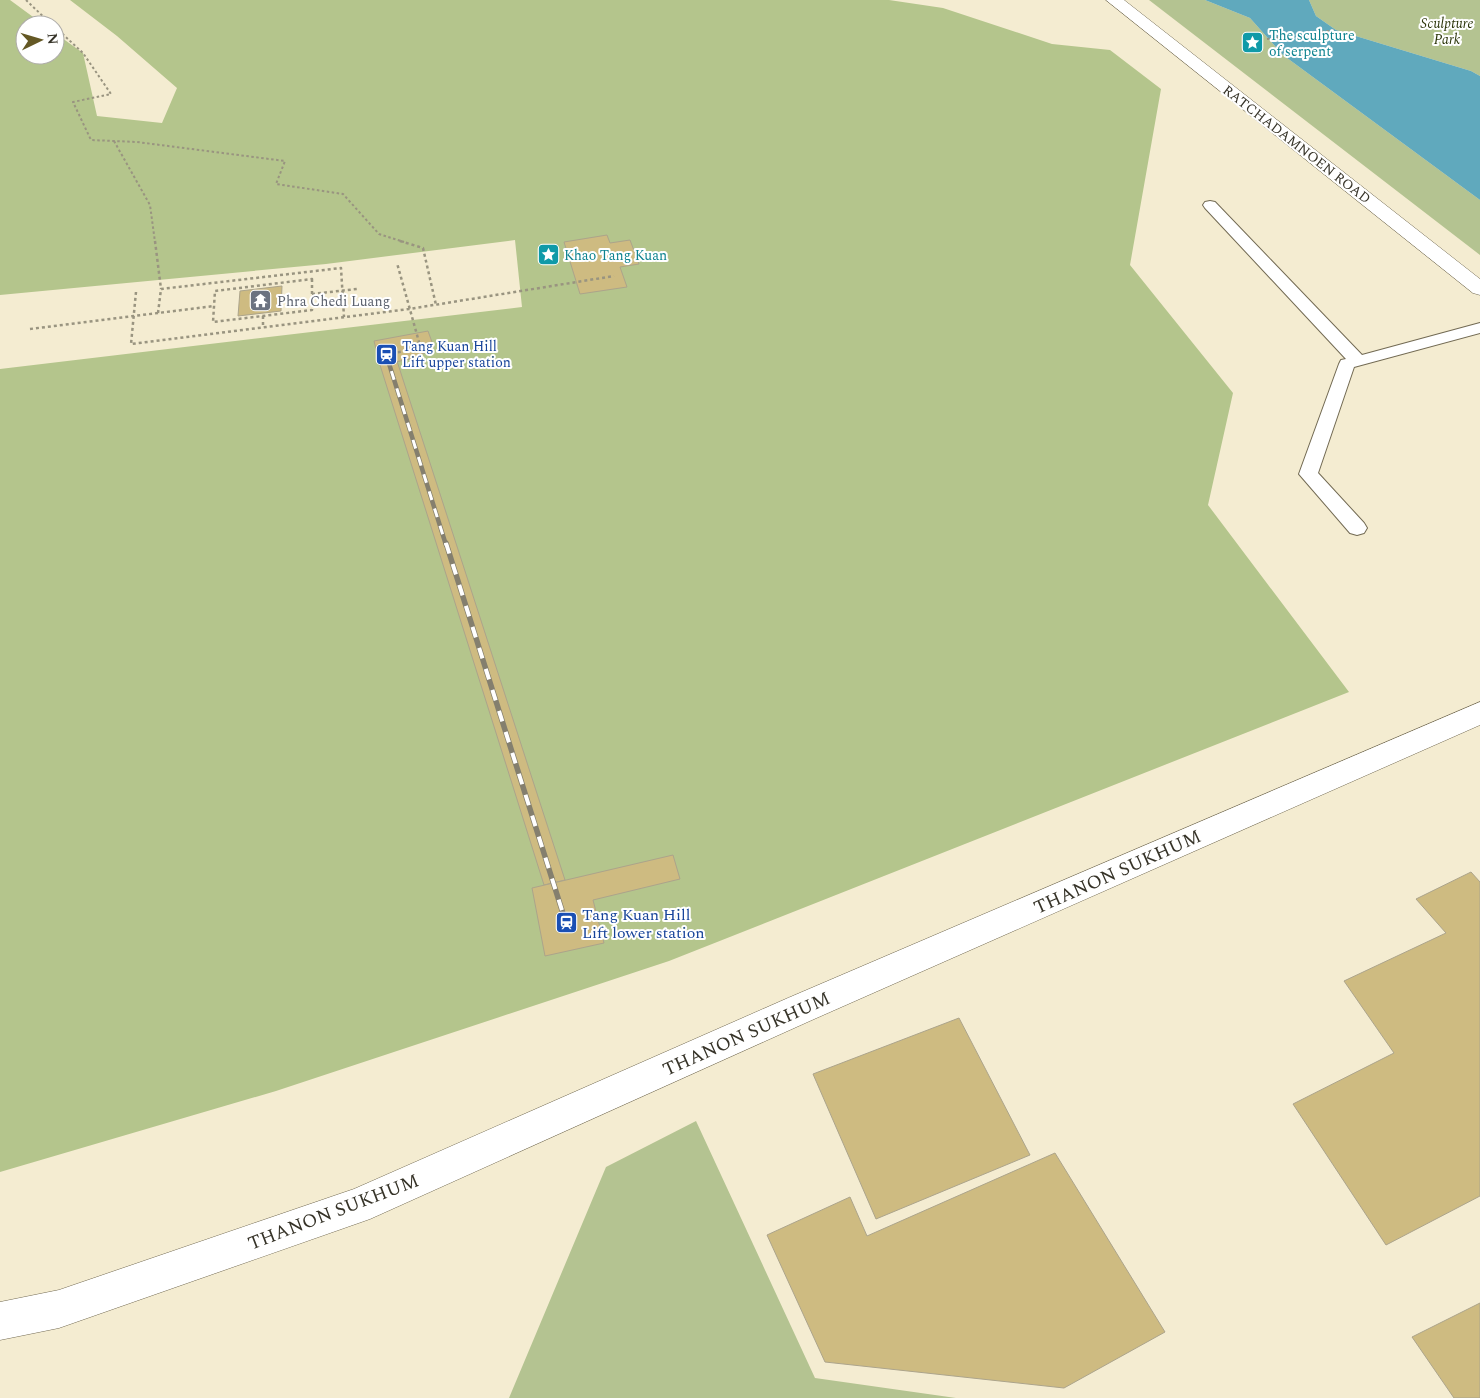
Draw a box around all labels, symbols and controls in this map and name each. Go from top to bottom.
park label: Sculpture Park [1420,13,1474,50]
north arrow [15,15,65,65]
place label: The sculpture of serpent [1269,25,1355,62]
place icon: The sculpture of serpent [1241,31,1265,55]
text: N [41,32,63,46]
street label: RATCHADAMNOEN ROAD [1218,80,1375,209]
place icon: Khao Tang Kuan [536,243,560,267]
place label: Khao Tang Kuan [564,245,667,266]
temple icon: Phra Chedi Luang [249,289,273,313]
place label: Phra Chedi Luang [277,291,390,312]
place label: Tang Kuan Hill Lift upper station [402,336,511,373]
station icon: Tang Kuan Hill Lift upper station [374,342,398,366]
street label: THANON SUKHUM [1029,822,1206,922]
place label: Tang Kuan Hill Lift lower station [582,903,705,945]
station icon: Tang Kuan Hill Lift lower station [554,911,578,935]
street label: THANON SUKHUM [658,984,835,1084]
street label: THANON SUKHUM [244,1166,423,1258]

